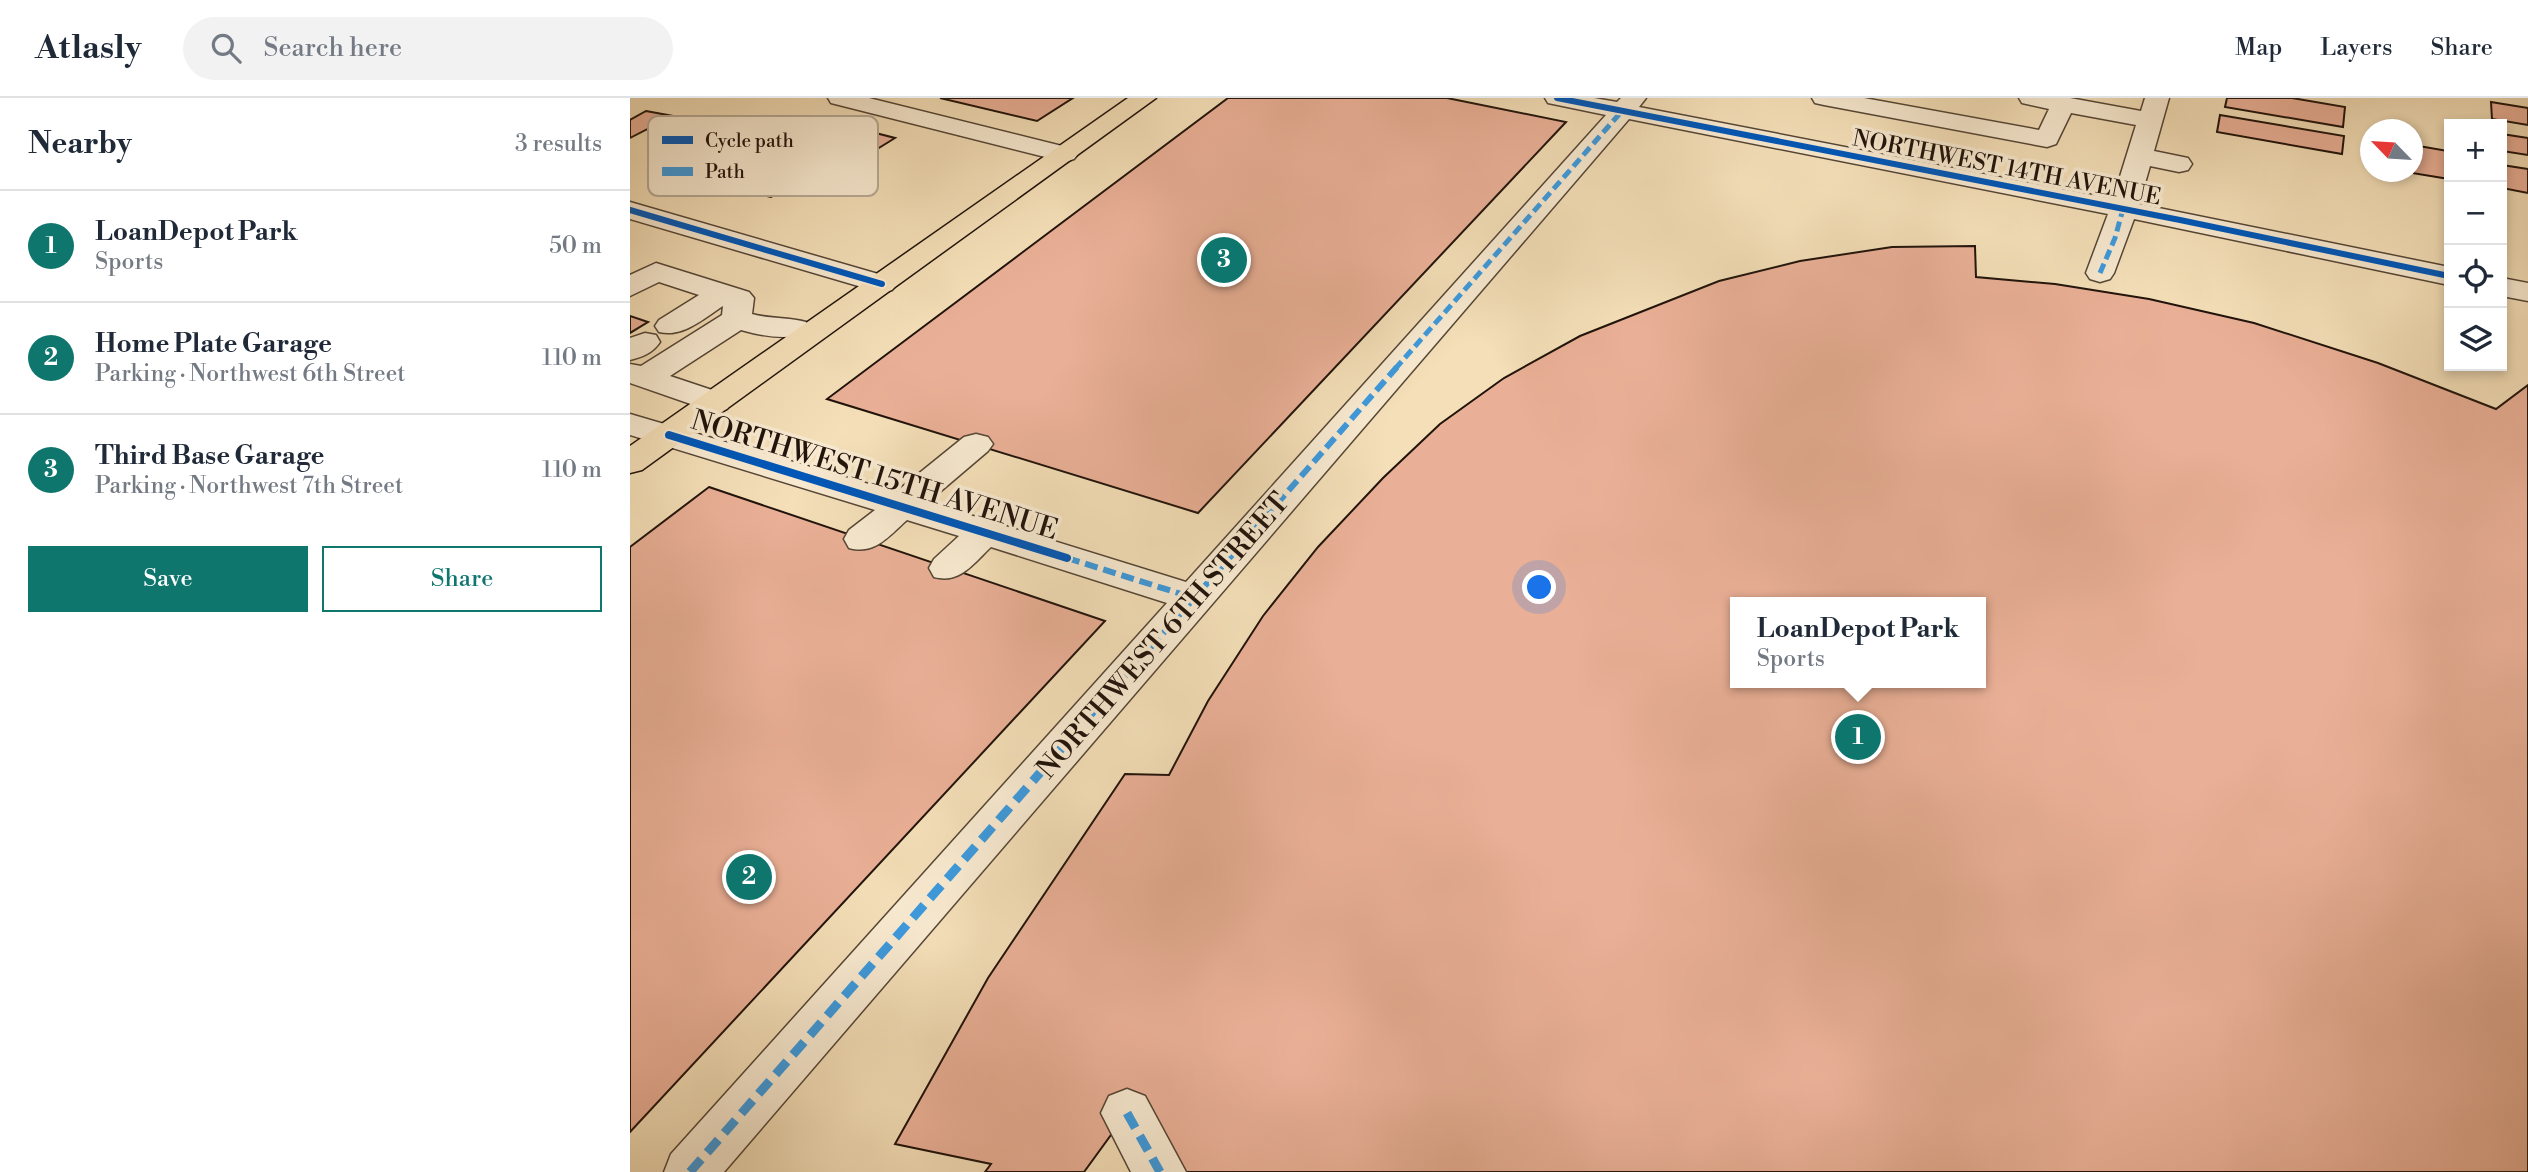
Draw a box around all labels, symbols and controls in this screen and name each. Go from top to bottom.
search box [183,17,673,80]
text: Atlasly [35,28,141,69]
icon: search [207,29,245,67]
text: Search here [263,32,402,64]
text: Map [2235,33,2282,63]
text: Layers [2320,33,2392,63]
text: Share [2430,33,2493,63]
legend [648,116,878,196]
north arrow [2360,119,2423,182]
map controls [2444,119,2507,371]
button: + [2444,119,2507,182]
street label: NORTHWEST 14TH AVENUE [1850,124,2163,212]
text: Nearby [28,125,132,163]
text: Cycle path [705,129,794,153]
text: 3 results [515,130,602,158]
text: Path [705,160,745,184]
button: − [2444,182,2507,245]
text: LoanDepot Park [95,216,298,248]
text: 1 [45,232,57,260]
text: 50 m [549,232,602,260]
pin: 3 [1201,234,1247,286]
button: locate [2444,245,2507,308]
text: Sports [95,248,163,276]
button: layers [2444,308,2507,371]
text: Home Plate Garage [95,328,332,360]
text: 2 [44,344,58,372]
text: 110 m [542,344,602,372]
text: Parking · Northwest 6th Street [95,360,405,388]
street label: NORTHWEST 15TH AVENUE [687,403,1062,548]
text: Third Base Garage [95,440,325,472]
text: 3 [44,456,58,484]
text: 110 m [542,456,602,484]
text: Parking · Northwest 7th Street [95,472,403,500]
street label: NORTHWEST 6TH STREET [1029,486,1297,786]
button: Save [28,546,308,612]
button: Share [322,546,602,612]
your location [1522,570,1556,604]
popup [1730,597,1986,688]
text: LoanDepot Park [1757,613,1959,645]
text: Sports [1757,645,1825,673]
pin: 1 [1835,711,1881,763]
pin: 2 [726,851,772,903]

